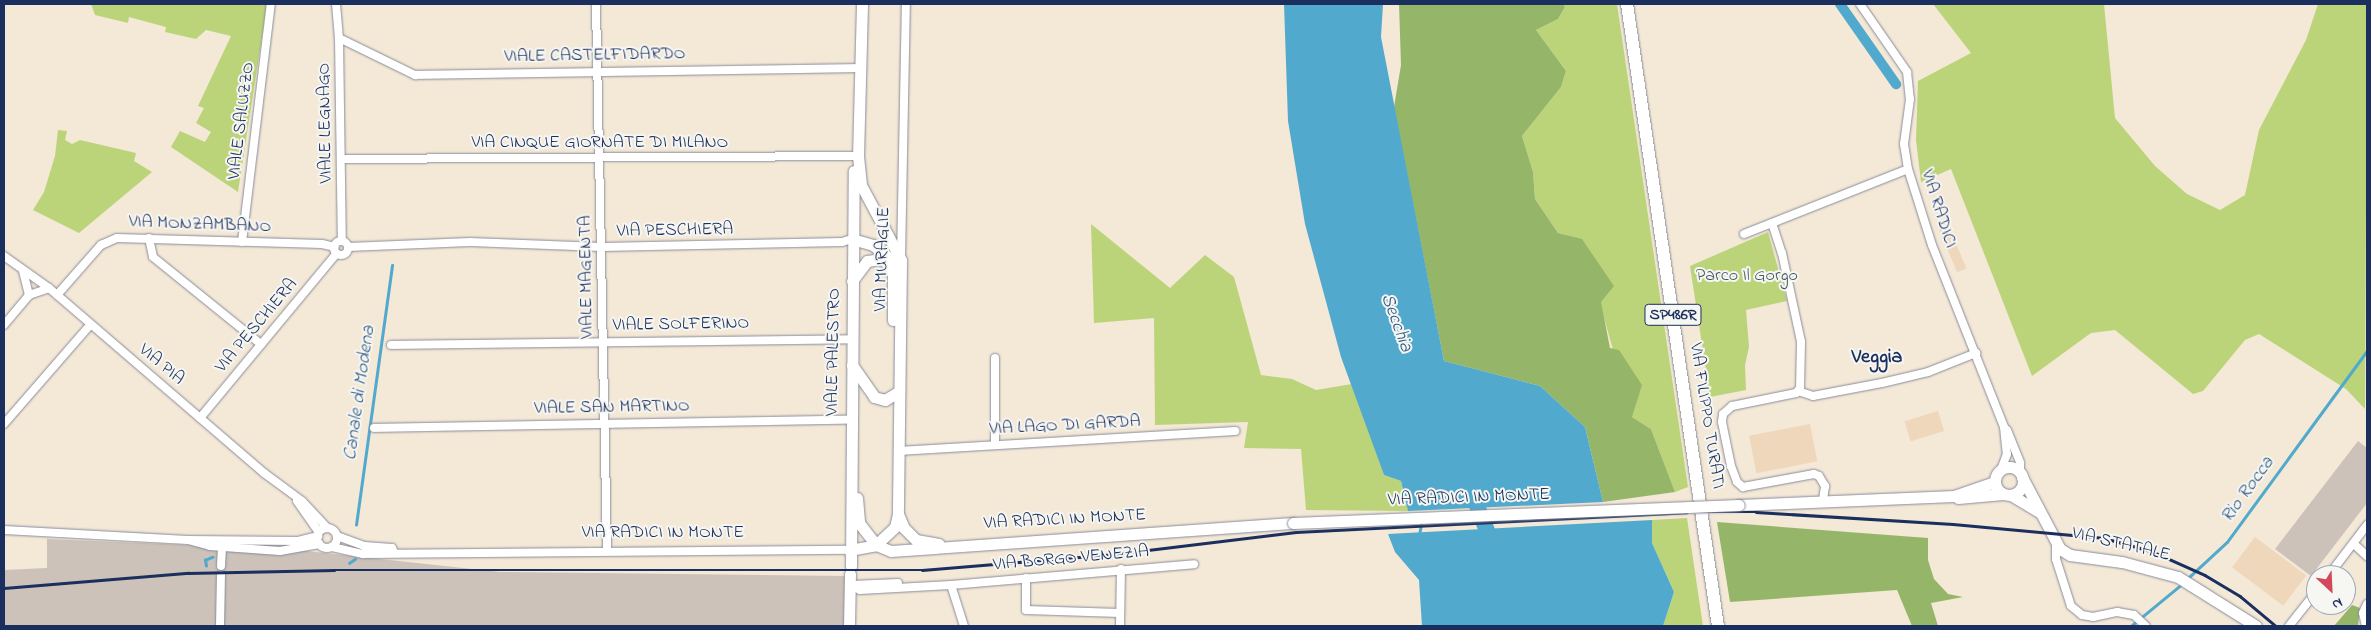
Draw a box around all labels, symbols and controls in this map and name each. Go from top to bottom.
street label: VIALE CASTELFIDARDO [504,44,686,68]
street label: VIALE SALUZZO [224,61,260,181]
street label: VIALE LEGNAGO [314,63,338,183]
street label: VIA CINQUE GIORNATE DI MILANO [472,132,728,154]
street label: VIA RADICI [1915,167,1961,251]
street label: VIA MURAGLIE [870,206,896,312]
street label: VIA MONZAMBANO [128,212,272,238]
street label: VIALE MAGENTA [575,215,599,339]
street label: VIA PESCHIERA [617,219,733,243]
park label: Parco Il Gorgo [1696,265,1798,287]
street label: VIA PESCHIERA [211,274,303,378]
street label: VIALE PALESTRO [822,288,846,416]
water label: Secchia [1375,291,1417,355]
road number: SP486R [1644,302,1702,328]
street label: VIALE SOLFERINO [613,313,749,337]
water label: Canale di Modena [339,324,381,462]
street label: VIA PIA [134,340,188,390]
street label: VIA FILIPPO TURATI [1684,342,1728,490]
district label: Veggia [1852,345,1902,369]
street label: VIALE SAN MARTINO [534,396,690,420]
street label: VIA LAGO DI GARDA [989,411,1141,441]
water label: Rio Rocca [2216,453,2280,527]
street label: VIA RADICI IN MONTE [1387,484,1551,512]
street label: VIA RADICI IN MONTE [983,505,1147,535]
street label: VIA RADICI IN MONTE [582,522,744,544]
street label: VIA STATALE [2070,523,2172,567]
street label: VIA BORGO VENEZIA [992,541,1150,577]
north arrow [2306,565,2356,615]
text: N [2328,592,2346,615]

